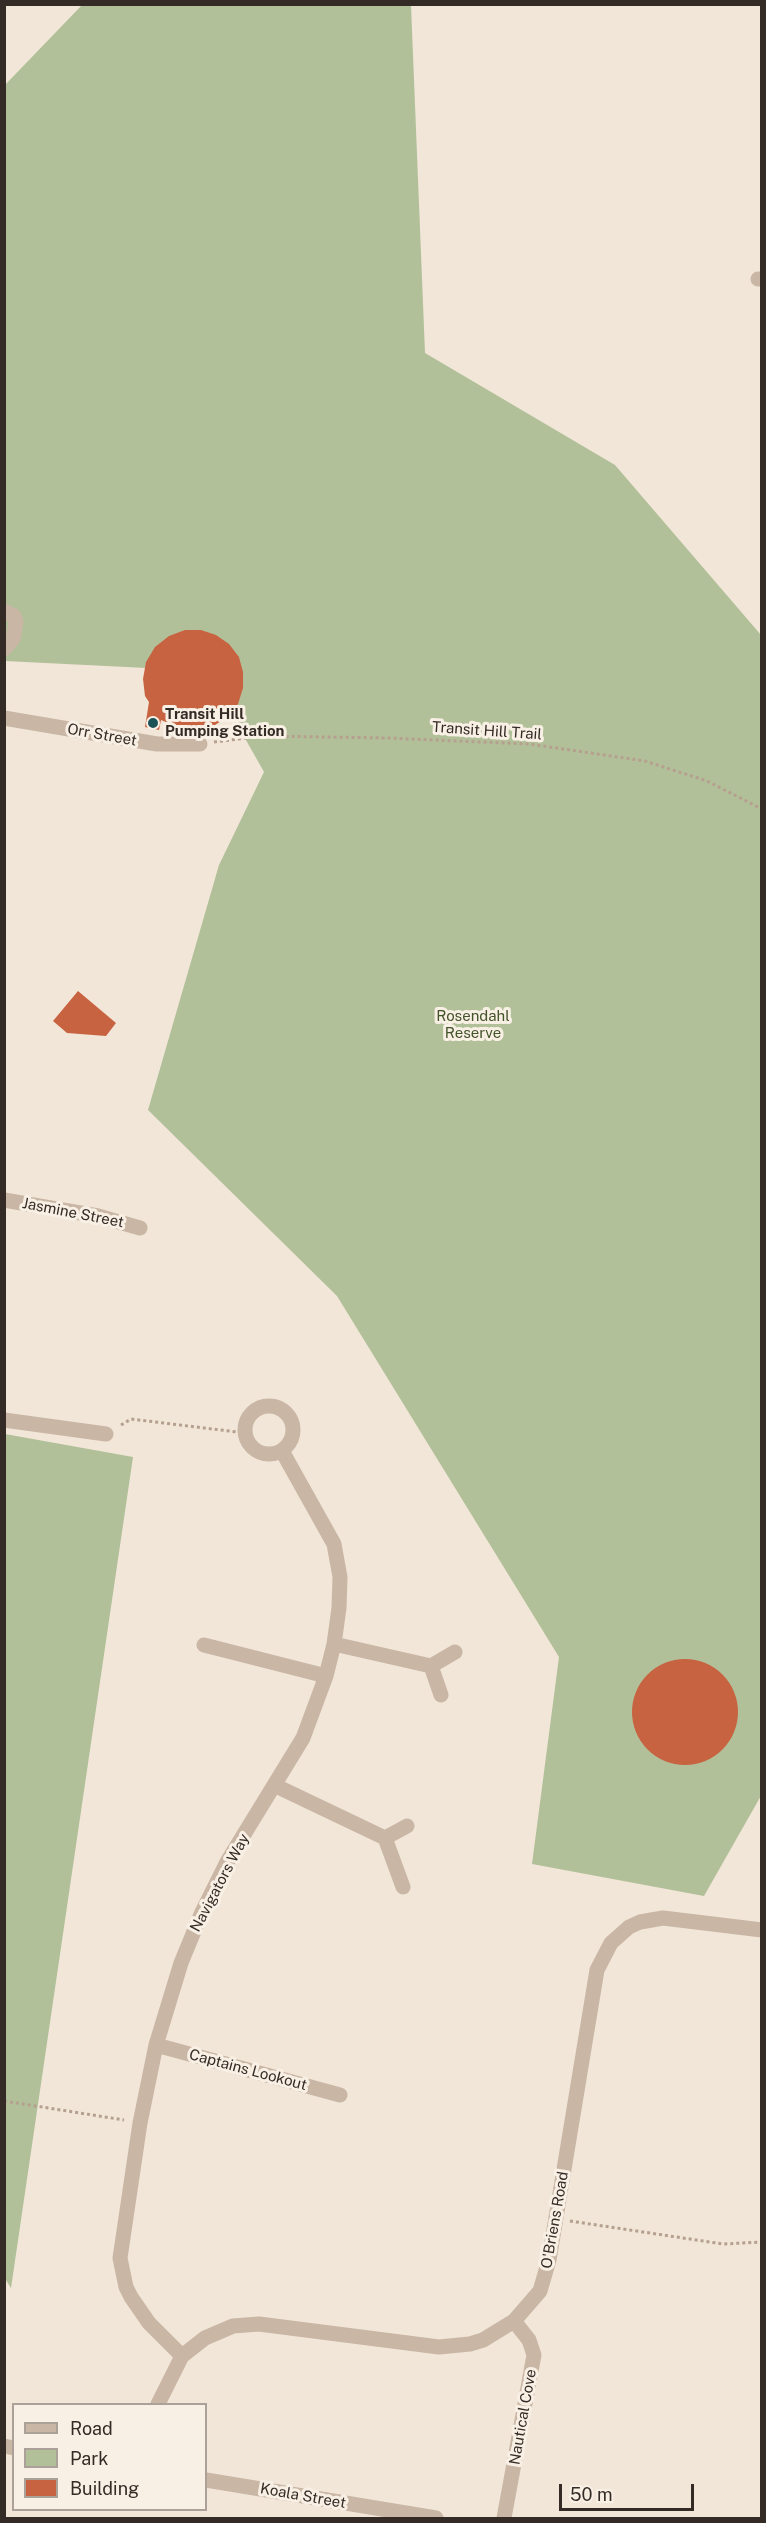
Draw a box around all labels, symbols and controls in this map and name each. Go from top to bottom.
place label: Transit Hill Pumping Station [165,705,284,740]
marker: Transit Hill Pumping Station [146,716,160,730]
street label: Transit Hill Trail [431,718,543,744]
street label: Orr Street [66,720,138,750]
park label: Rosendahl Reserve [436,1007,510,1042]
street label: Jasmine Street [21,1194,125,1232]
street label: Navigators Way [187,1831,253,1935]
street label: Captains Lookout [187,2046,309,2094]
street label: O'Briens Road [538,2170,572,2270]
street label: Nautical Cove [506,2368,540,2466]
legend [12,2403,207,2511]
text: Road [70,2418,113,2439]
text: Park [70,2448,108,2469]
scale bar [562,2472,697,2510]
text: Building [70,2478,139,2499]
street label: Koala Street [259,2480,347,2512]
text: 50 m [570,2484,613,2505]

